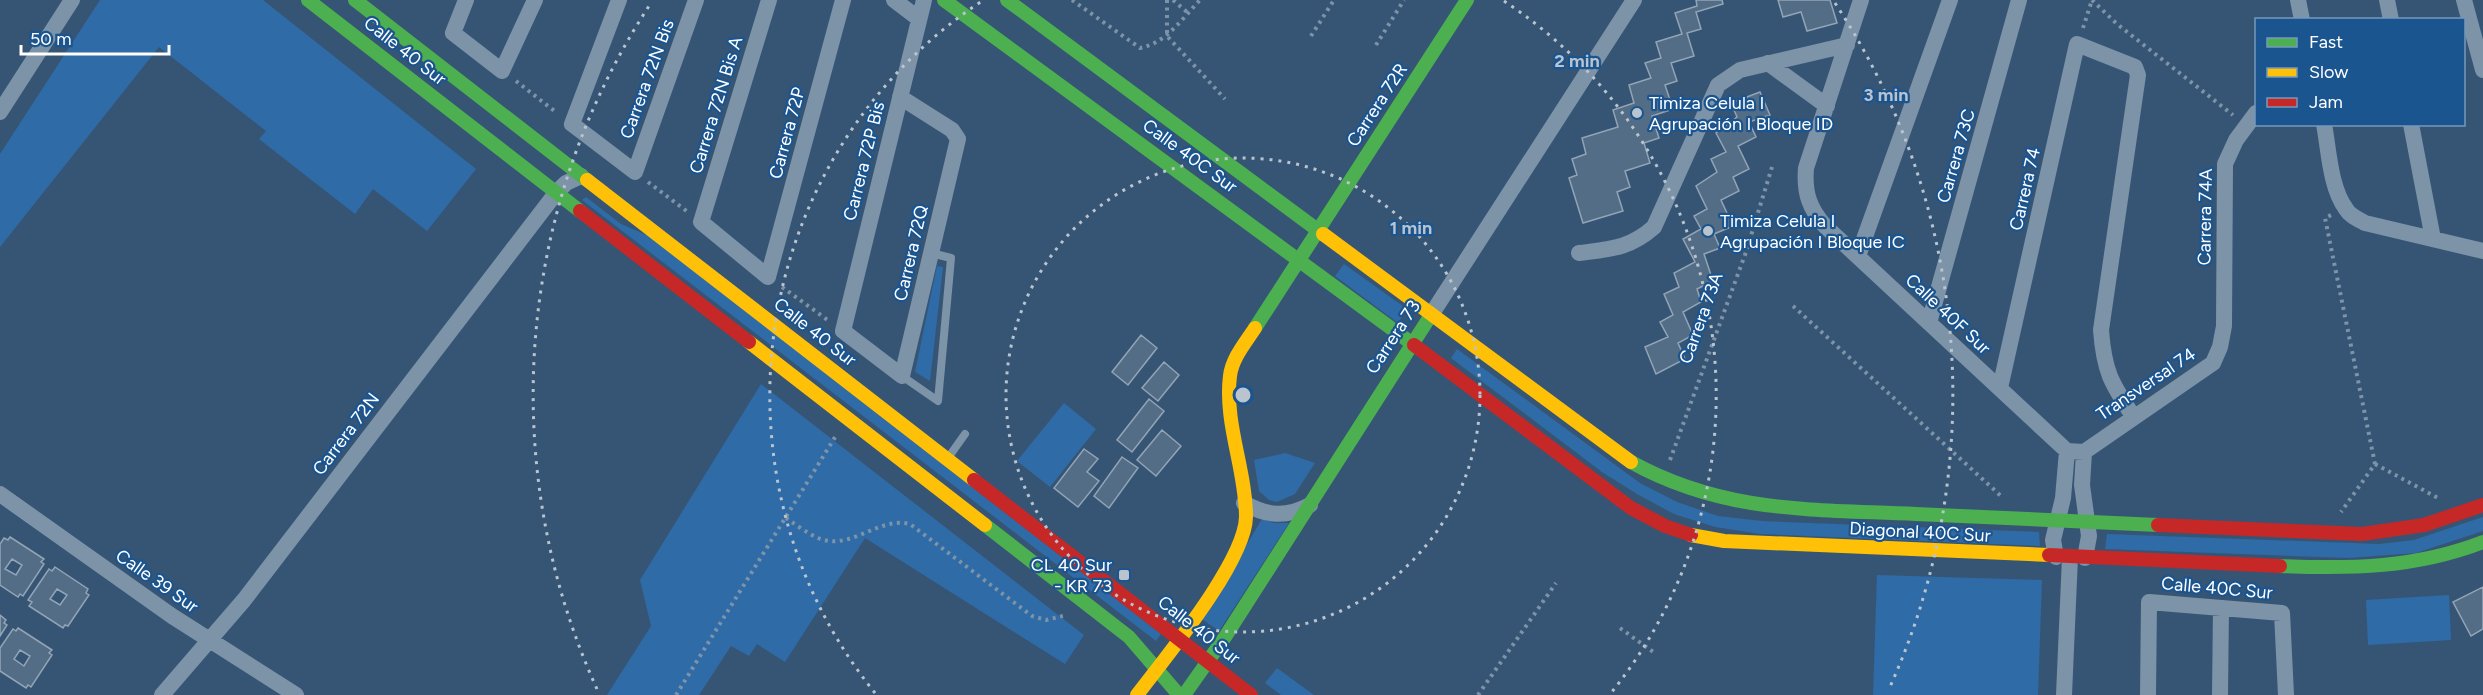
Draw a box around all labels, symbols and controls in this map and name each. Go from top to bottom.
street label: Calle 40 Sur [359,12,451,90]
street label: Carrera 72N Bis [615,16,679,142]
scale bar [21,18,170,56]
legend [2255,18,2465,126]
text: 50 m [30,28,72,50]
text: Fast [2309,31,2343,53]
street label: Carrera 72N Bis A [685,34,747,176]
text: 2 min [1554,50,1600,72]
street label: Carrera 72R [1342,59,1412,151]
text: Slow [2309,61,2348,83]
text: 3 min [1864,84,1908,106]
street label: Carrera 72P [764,85,810,181]
text: Jam [2309,91,2343,113]
place label: Timiza Celula I Agrupación I Bloque ID [1649,92,1833,135]
street label: Carrera 72P Bis [839,99,889,223]
marker: Timiza Celula I Agrupación I Bloque ID [1630,106,1644,120]
street label: Carrera 73C [1932,107,1980,205]
street label: Calle 40C Sur [1138,114,1242,198]
street label: Carrera 74 [2005,145,2045,233]
street label: Carrera 74A [2193,168,2217,266]
street label: Carrera 72Q [889,203,933,303]
place label: Timiza Celula I Agrupación I Bloque IC [1720,210,1905,253]
text: 1 min [1390,217,1432,239]
marker: Timiza Celula I Agrupación I Bloque IC [1701,224,1715,238]
street label: Carrera 73A [1674,269,1728,367]
street label: Calle 40F Sur [1901,269,1995,359]
street label: Calle 40 Sur [769,293,861,371]
street label: Carrera 73 [1361,296,1425,378]
street label: Transversal 74 [2092,343,2200,425]
centre of rings [1233,385,1253,405]
street label: Carrera 72N [308,388,384,480]
street label: Diagonal 40C Sur [1849,517,1991,547]
street label: Calle 39 Sur [111,544,203,618]
place label: CL 40 Sur - KR 73 [1031,554,1112,597]
marker: CL 40 Sur - KR 73 [1117,568,1131,582]
street label: Calle 40C Sur [2160,572,2274,604]
street label: Calle 40 Sur [1153,591,1245,669]

